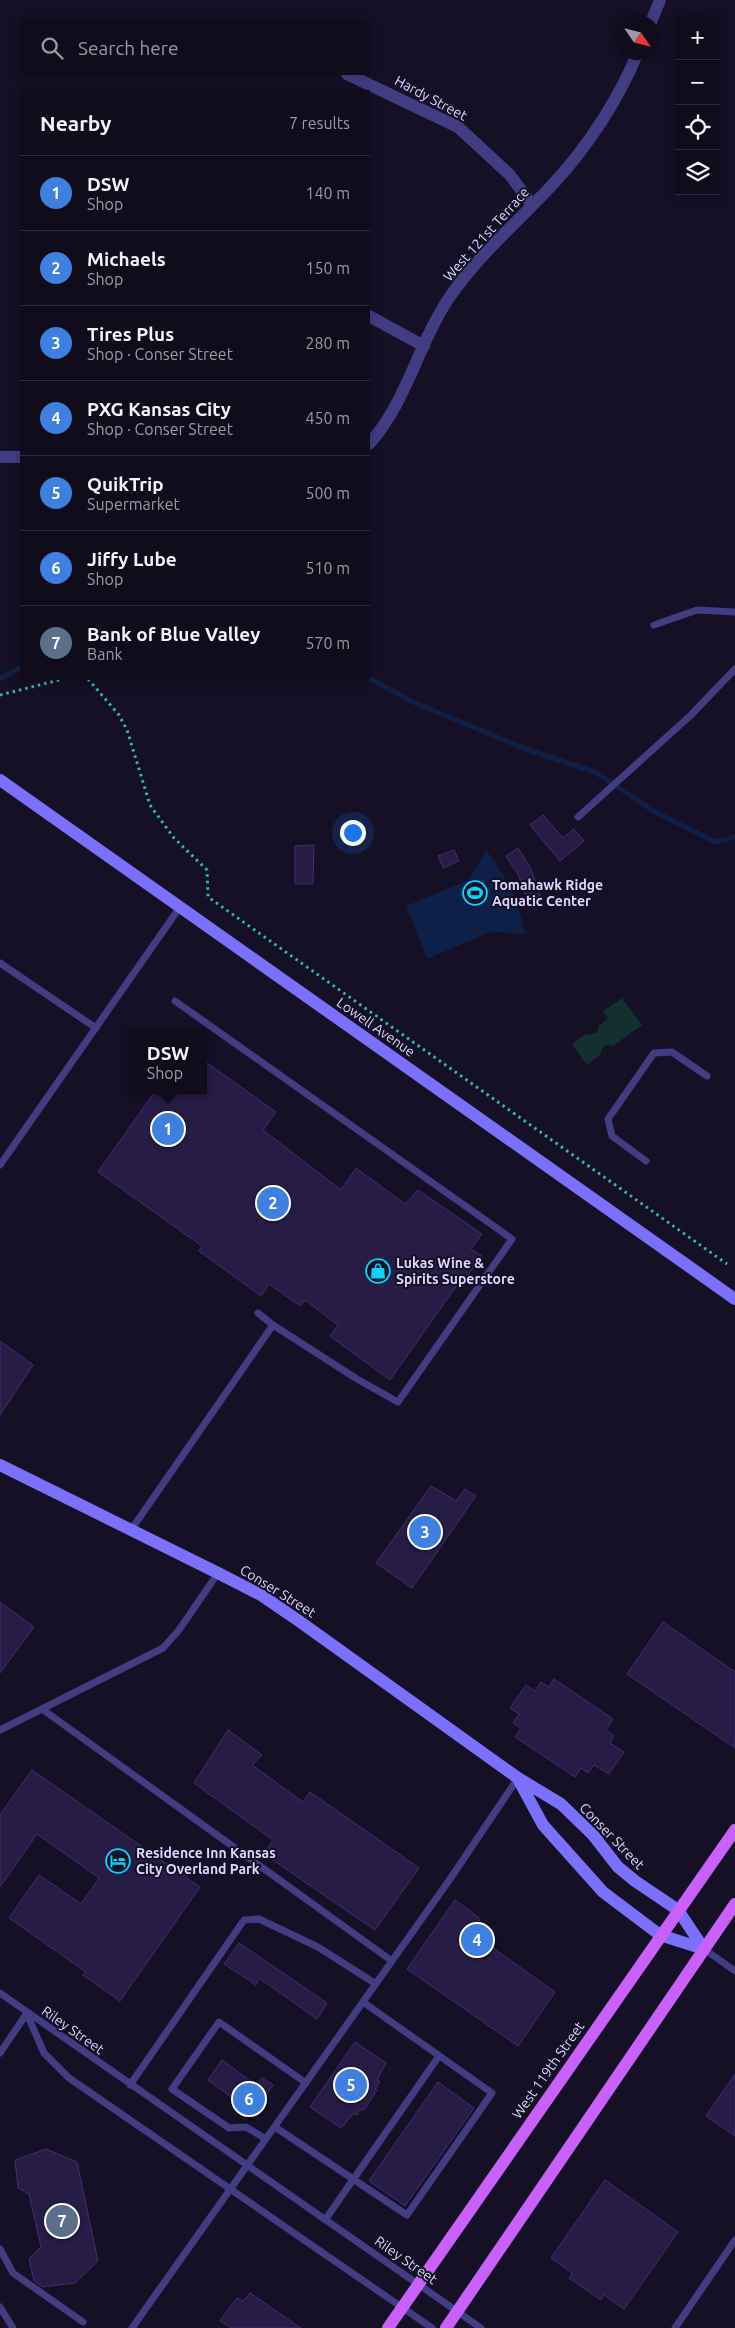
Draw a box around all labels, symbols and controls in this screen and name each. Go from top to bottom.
north arrow [615,15,660,60]
map controls [675,15,720,195]
button: + [675,15,720,60]
search box [20,20,370,75]
icon: search [38,34,66,62]
text: Search here [78,37,178,59]
button: − [675,60,720,105]
street label: Hardy Street [392,72,470,124]
button: locate [675,105,720,150]
text: Nearby [40,111,111,135]
text: 7 results [289,114,350,132]
button: layers [675,150,720,195]
text: DSW [87,173,129,195]
text: 1 [51,184,61,202]
text: 140 m [305,184,350,202]
street label: West 121st Terrace [440,184,532,284]
text: Shop [87,195,123,213]
text: Michaels [87,248,166,270]
text: 2 [51,259,61,277]
text: 150 m [305,259,350,277]
text: Shop [87,270,123,288]
text: Tires Plus [87,323,174,345]
text: 3 [51,334,61,352]
text: 280 m [305,334,350,352]
text: Shop · Conser Street [87,345,233,363]
text: PXG Kansas City [87,398,231,420]
text: 4 [51,409,61,427]
text: 450 m [305,409,350,427]
text: Shop · Conser Street [87,420,233,438]
text: QuikTrip [87,473,164,495]
text: 5 [51,484,61,502]
text: 500 m [305,484,350,502]
text: Supermarket [87,495,180,513]
text: Jiffy Lube [87,548,177,570]
text: 6 [51,559,61,577]
text: 510 m [305,559,350,577]
text: Shop [87,570,123,588]
text: Bank of Blue Valley [87,623,260,645]
text: 7 [51,634,61,652]
text: 570 m [305,634,350,652]
text: Bank [87,645,123,663]
your location [340,820,366,846]
place label: Tomahawk Ridge Aquatic Center [492,877,603,909]
sports icon: Tomahawk Ridge Aquatic Center [462,880,488,906]
street label: Lowell Avenue [334,994,418,1060]
popup [129,1029,207,1094]
text: DSW [147,1042,189,1064]
text: Shop [147,1064,183,1082]
pin: 1 [152,1110,184,1148]
pin: 2 [257,1184,289,1222]
place label: Lukas Wine & Spirits Superstore [396,1255,515,1287]
shop icon: Lukas Wine & Spirits Superstore [365,1258,391,1284]
pin: 3 [409,1513,441,1551]
street label: Conser Street [237,1561,319,1621]
street label: Conser Street [576,1799,648,1873]
place label: Residence Inn Kansas City Overland Park [136,1845,276,1877]
hotel icon: Residence Inn Kansas City Overland Park [105,1848,131,1874]
pin: 4 [461,1921,493,1959]
street label: Riley Street [39,2003,108,2058]
street label: West 119th Street [509,2018,588,2122]
pin: 5 [335,2066,367,2104]
pin: 6 [233,2080,265,2118]
pin: 7 [46,2202,78,2240]
street label: Riley Street [372,2233,441,2288]

